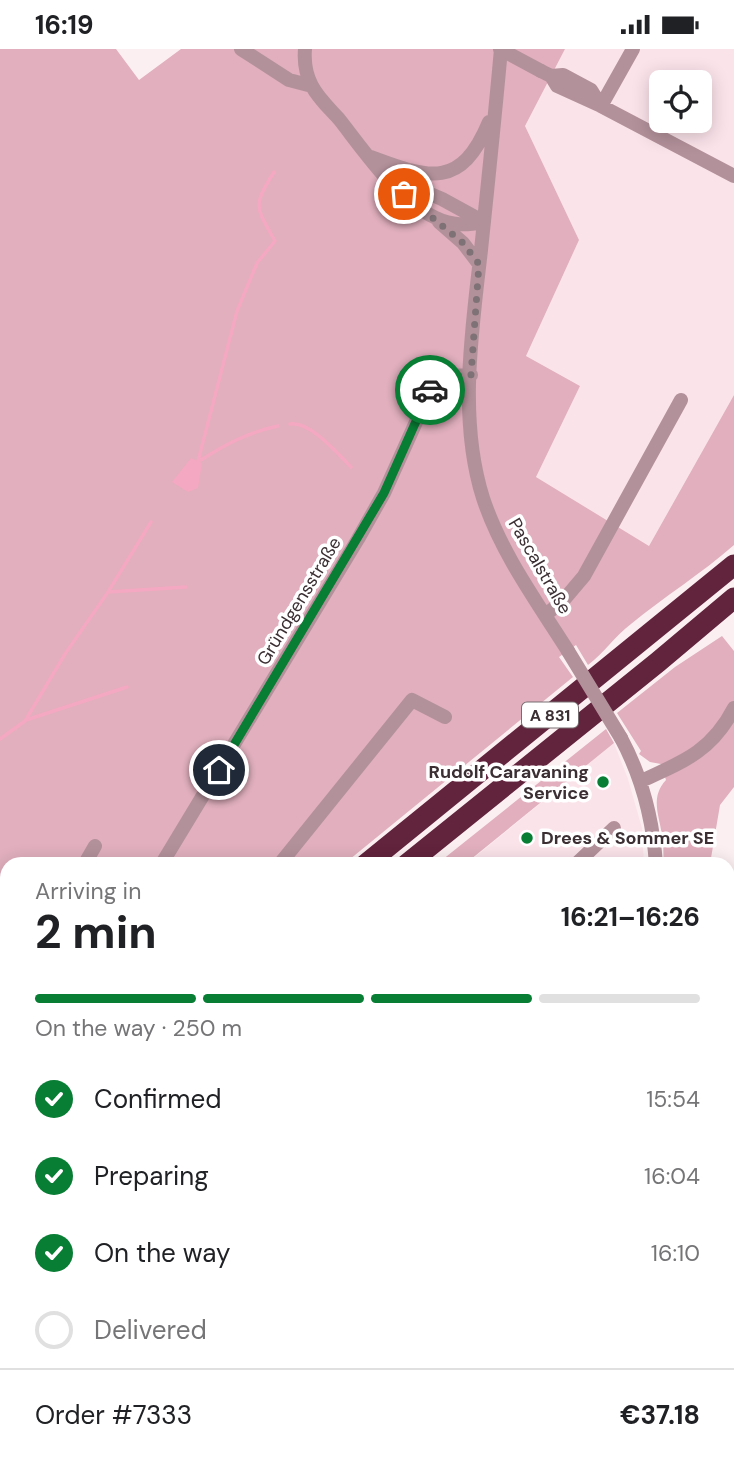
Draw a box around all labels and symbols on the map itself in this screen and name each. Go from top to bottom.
pin [374,164,434,224]
courier [395,355,465,425]
street label: Pascalstraße [503,514,577,618]
street label: Gründgensstraße [251,532,347,670]
road number: A 831 [522,702,578,727]
pin [189,740,249,800]
place label: Rudolf Caravaning Service [429,760,589,805]
marker: Rudolf Caravaning Service [595,774,611,790]
place label: Drees & Sommer SE [541,826,714,850]
marker: Drees & Sommer SE [519,830,535,846]

